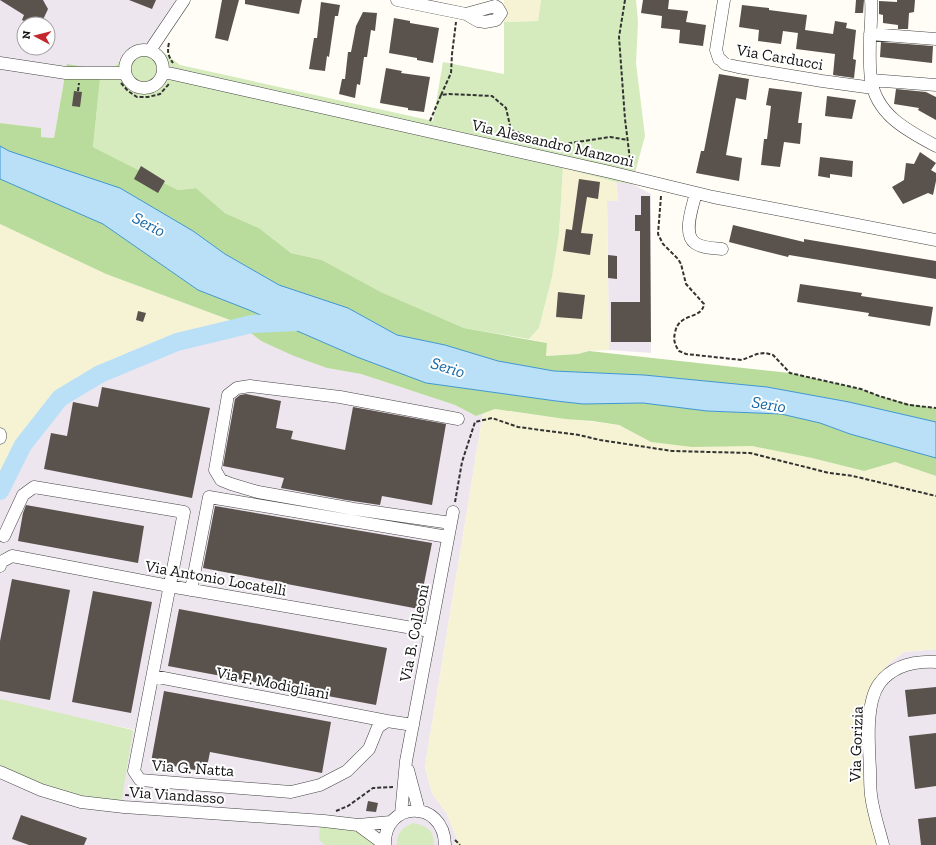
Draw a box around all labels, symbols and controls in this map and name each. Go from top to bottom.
north arrow [16,16,56,56]
text: N [20,29,34,40]
street label: Via Carducci [734,40,825,74]
street label: Via Alessandro Manzoni [469,115,636,171]
water label: Serio [129,207,169,241]
water label: Serio [429,352,467,382]
water label: Serio [750,391,788,417]
street label: Via Antonio Locatelli [143,556,289,600]
street label: Via B. Colleoni [395,582,433,684]
street label: Via F. Modigliani [214,663,332,703]
street label: Via Gorizia [845,705,867,783]
street label: Via G. Natta [150,756,235,780]
street label: Via Viandasso [128,782,225,808]

